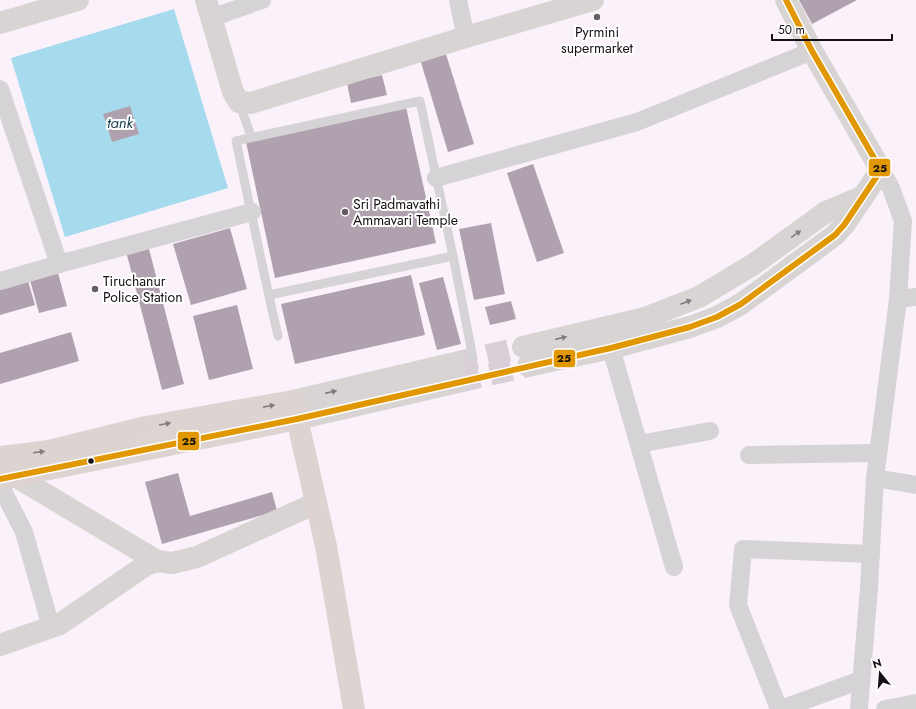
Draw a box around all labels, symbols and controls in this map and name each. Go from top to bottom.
marker: Pyrmini supermarket [592,12,602,22]
scale bar [772,16,892,42]
text: 50 m [778,21,805,39]
place label: Pyrmini supermarket [561,22,634,58]
water label: tank [107,112,134,134]
line badge: 25 [868,158,891,177]
text: 25 [873,160,887,176]
place label: Sri Padmavathi Ammavari Temple [353,194,458,230]
marker: Sri Padmavathi Ammavari Temple [340,207,350,217]
one-way arrow [790,230,801,238]
place label: Tiruchanur Police Station [103,271,183,307]
marker: Tiruchanur Police Station [90,284,100,294]
one-way arrow [680,299,692,305]
one-way arrow [555,334,567,340]
line badge: 25 [553,349,576,368]
text: 25 [557,350,571,366]
one-way arrow [325,389,337,395]
one-way arrow [263,403,275,409]
one-way arrow [159,421,172,427]
line badge: 25 [177,431,200,451]
text: 25 [182,433,196,449]
one-way arrow [33,449,45,455]
unlabelled marker [86,456,96,466]
north arrow [860,653,900,693]
text: N [871,655,884,672]

